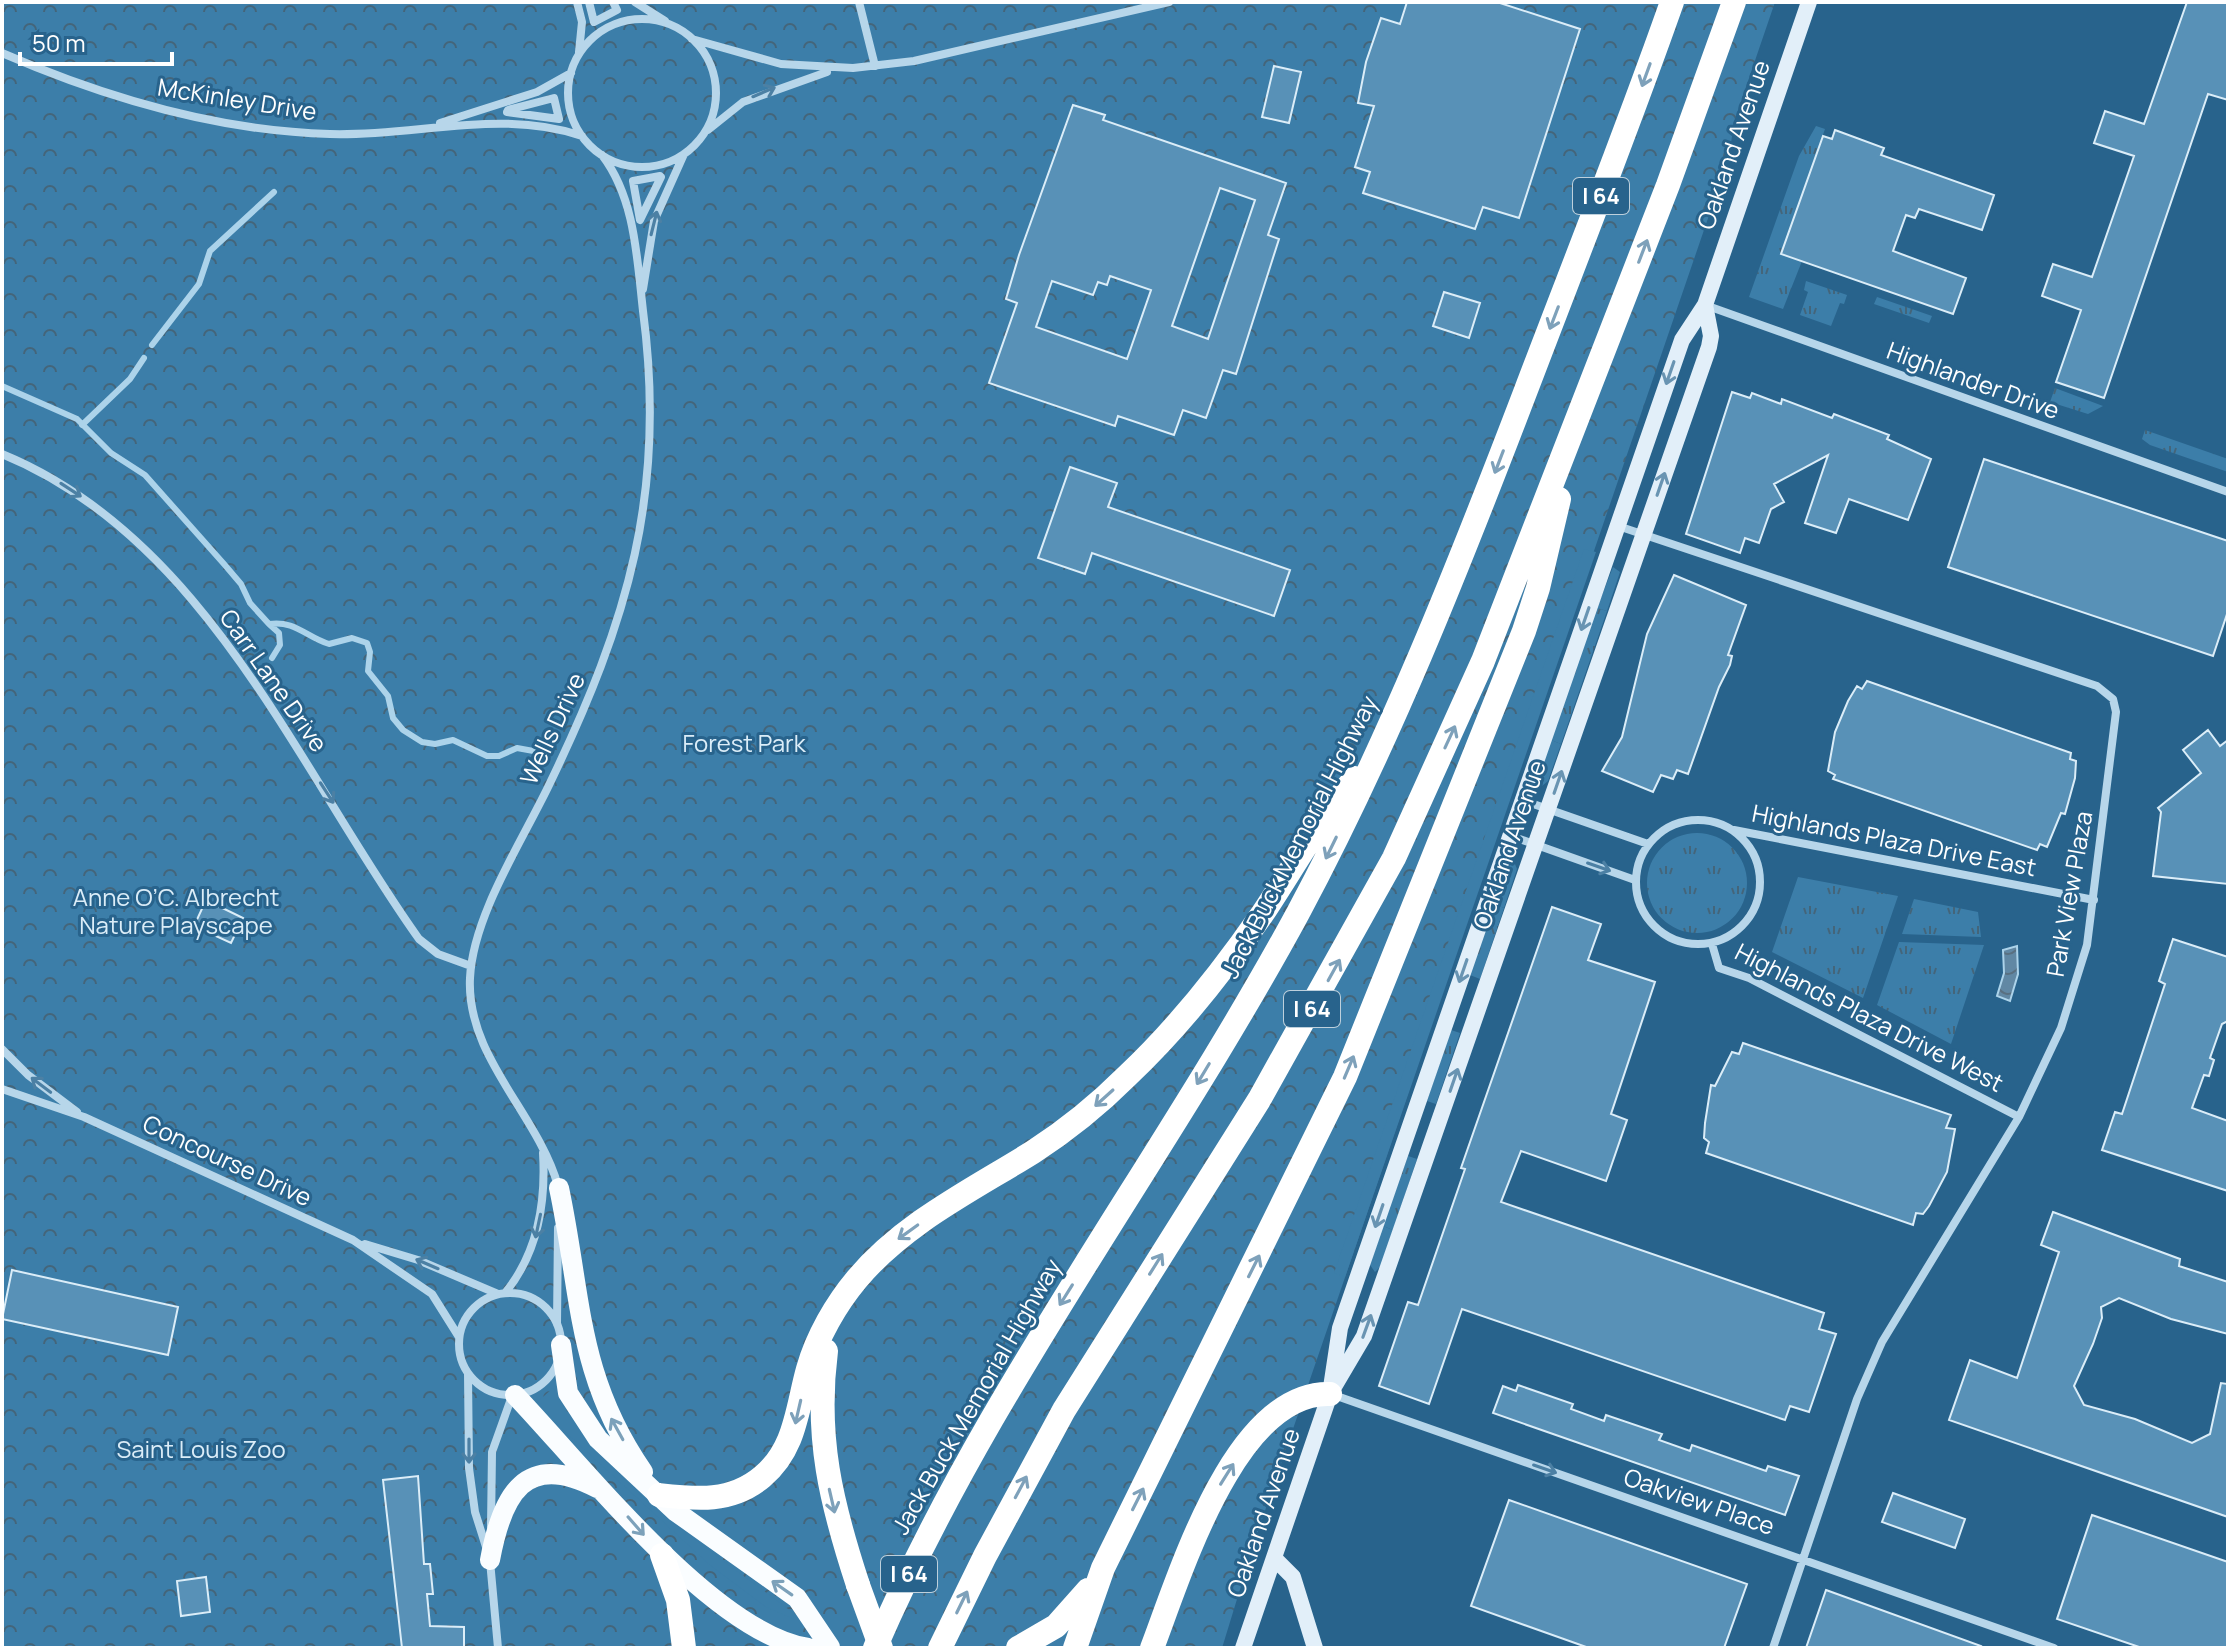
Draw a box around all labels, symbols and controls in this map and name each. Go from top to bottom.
scale bar [20,16,172,66]
text: 50 m [32,26,86,59]
street label: Oakland Avenue [1688,56,1777,234]
one-way arrow [1638,63,1652,87]
street label: McKinley Drive [155,70,319,127]
one-way arrow [751,84,776,99]
road number: I 64 [1573,178,1629,214]
one-way arrow [647,211,662,237]
one-way arrow [1637,239,1651,264]
one-way arrow [1546,305,1560,330]
street label: Highlander Drive [1883,333,2064,426]
one-way arrow [1662,361,1677,386]
one-way arrow [1491,449,1505,474]
one-way arrow [1655,471,1670,496]
one-way arrow [59,482,82,498]
street label: Carr Lane Drive [213,602,336,758]
one-way arrow [1577,606,1592,631]
street label: Wells Drive [511,667,592,790]
street label: Jack Buck Memorial Highway [1213,689,1385,983]
park label: Forest Park [682,726,807,759]
one-way arrow [1443,726,1458,750]
street label: Oakland Avenue [1464,756,1553,934]
one-way arrow [1551,770,1566,795]
one-way arrow [319,782,335,804]
street label: Highlands Plaza Drive East [1749,796,2039,883]
street label: Park View Plaza [2038,808,2099,979]
one-way arrow [1323,836,1338,860]
one-way arrow [1586,861,1611,876]
park label: Anne O’C. Albrecht Nature Playscape [73,880,279,941]
street label: Highlands Plaza Drive West [1730,935,2009,1099]
one-way arrow [1455,958,1470,983]
one-way arrow [1326,959,1342,982]
road number: I 64 [1284,991,1340,1027]
one-way arrow [1343,1055,1357,1080]
one-way arrow [1195,1062,1211,1085]
one-way arrow [1447,1068,1462,1093]
one-way arrow [31,1077,52,1094]
one-way arrow [1094,1088,1115,1107]
street label: Concourse Drive [138,1106,317,1213]
one-way arrow [1370,1204,1385,1229]
one-way arrow [530,1213,545,1239]
one-way arrow [897,1223,919,1240]
street label: Jack Buck Memorial Highway [883,1252,1068,1540]
one-way arrow [1148,1254,1165,1276]
one-way arrow [1247,1255,1262,1279]
one-way arrow [415,1256,440,1271]
one-way arrow [1058,1283,1074,1306]
one-way arrow [1361,1314,1376,1339]
one-way arrow [790,1399,805,1424]
one-way arrow [608,1418,624,1441]
street label: Oakland Avenue [1218,1424,1307,1602]
park label: Saint Louis Zoo [116,1432,286,1465]
one-way arrow [461,1437,477,1464]
street label: Oakview Place [1620,1459,1779,1542]
one-way arrow [1218,1463,1235,1485]
one-way arrow [1532,1463,1556,1477]
one-way arrow [1014,1475,1030,1499]
one-way arrow [1130,1487,1146,1511]
one-way arrow [825,1488,840,1513]
one-way arrow [627,1515,645,1535]
road number: I 64 [881,1556,937,1592]
one-way arrow [771,1580,793,1596]
one-way arrow [955,1590,970,1614]

